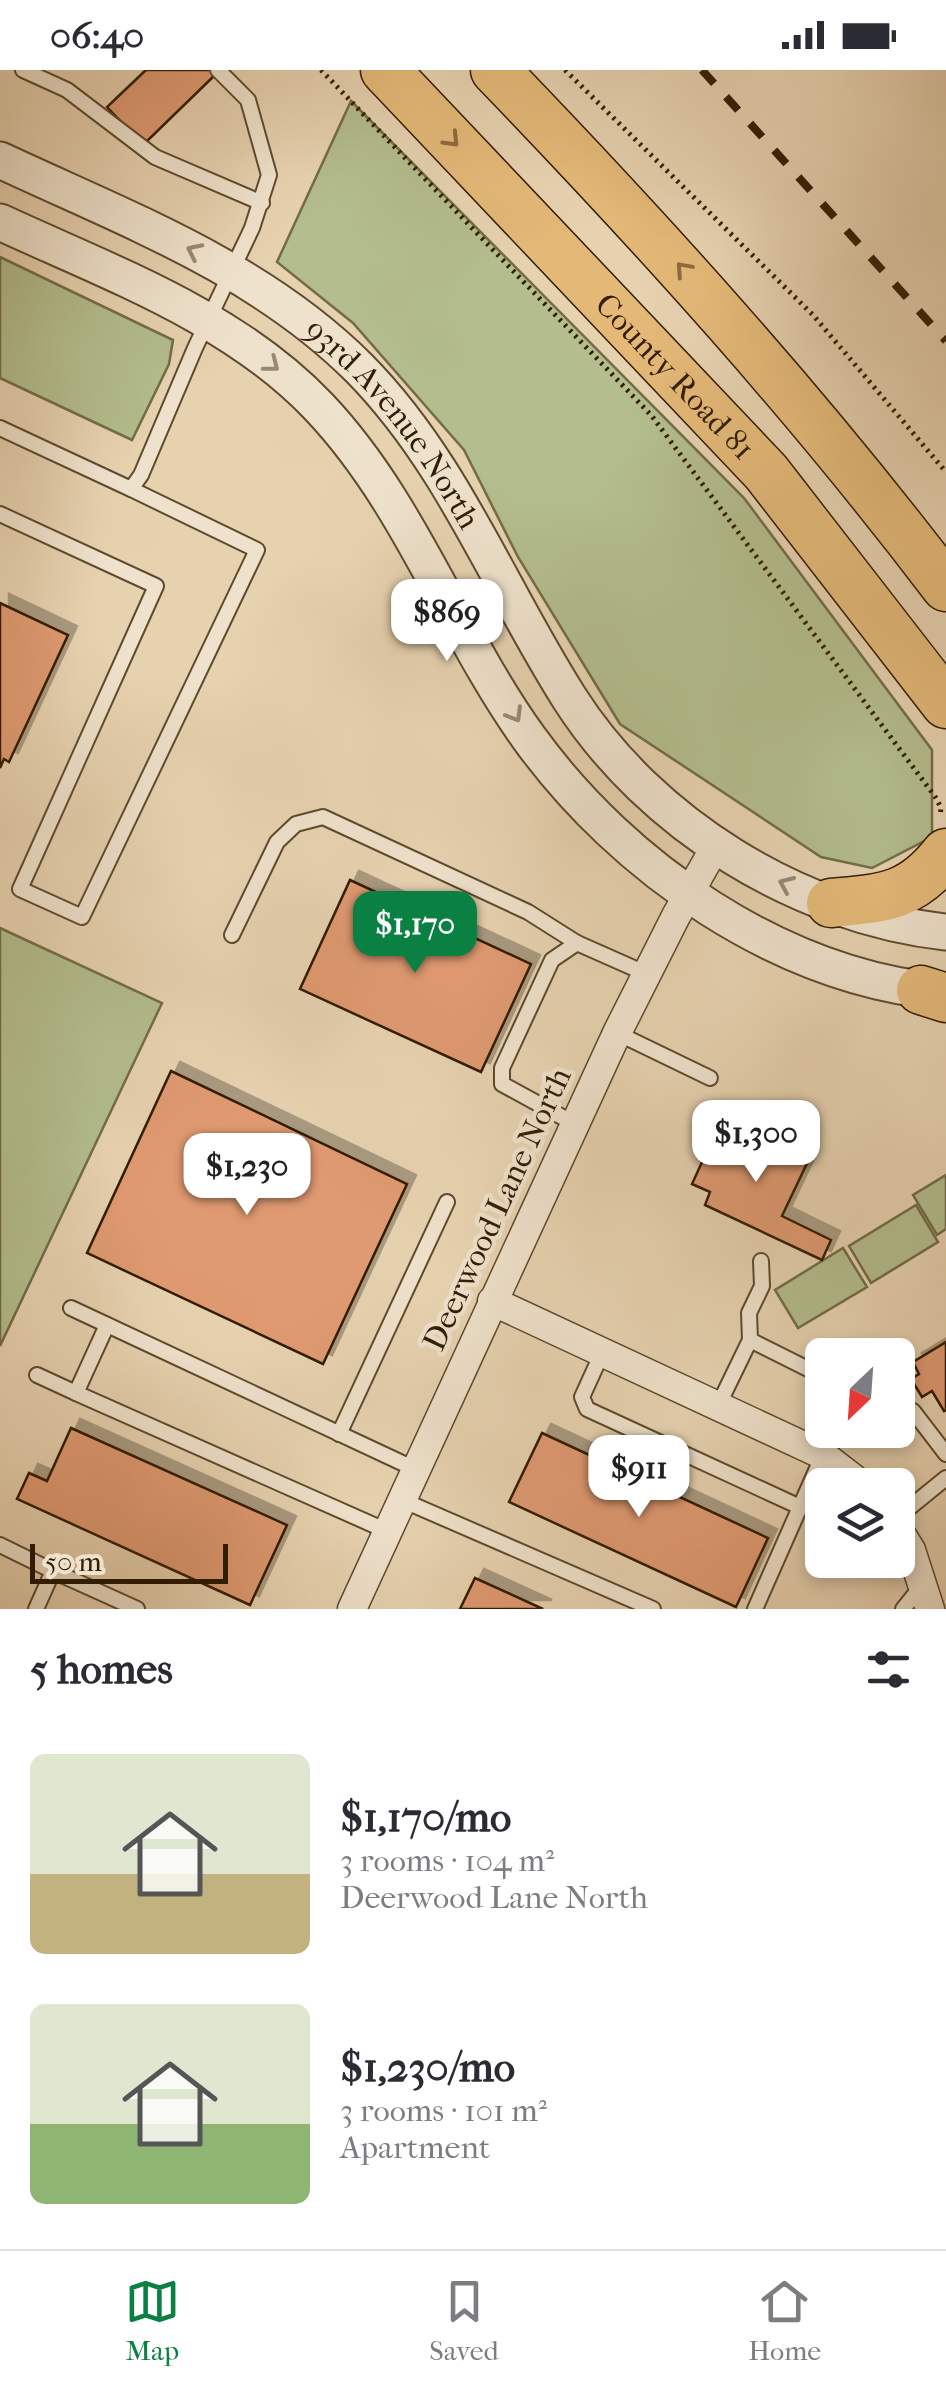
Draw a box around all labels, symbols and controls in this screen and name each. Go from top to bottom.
text: 06:40 [50,13,144,58]
one-way arrow [440,129,458,147]
one-way arrow [187,244,205,263]
one-way arrow [677,262,695,281]
street label: County Road 81 [588,286,763,467]
street label: 93rd Avenue North [298,310,488,535]
one-way arrow [260,353,278,371]
pin: $869 [388,579,506,664]
text: $869 [413,593,481,630]
one-way arrow [503,704,522,722]
one-way arrow [778,877,796,897]
pin: $1,170 [334,891,496,976]
text: $1,170 [375,905,455,942]
street label: Deerwood Lane North [415,1062,579,1356]
pin: $1,300 [675,1100,837,1185]
text: $1,300 [714,1114,798,1151]
pin: $1,230 [166,1133,328,1218]
text: $1,230 [206,1147,288,1184]
north arrow [805,1338,915,1448]
map controls [805,1338,915,1578]
pin: $911 [580,1435,698,1520]
text: $911 [610,1449,668,1486]
button: layers [805,1468,915,1578]
scale bar [30,1539,228,1584]
text: 50 m [45,1545,102,1578]
icon: filters [861,1642,916,1697]
text: 5 homes [30,1645,173,1694]
text: $1,170/mo [340,1793,511,1842]
icon: home [110,1794,230,1914]
text: 3 rooms · 104 m² [340,1842,554,1879]
text: Deerwood Lane North [340,1879,648,1916]
text: $1,230/mo [340,2043,515,2092]
icon: home [110,2044,230,2164]
text: 3 rooms · 101 m² [340,2092,547,2129]
text: Apartment [340,2129,490,2166]
tab: Map [125,2274,180,2367]
tab: Saved [429,2274,499,2367]
tab: Home [748,2274,821,2367]

